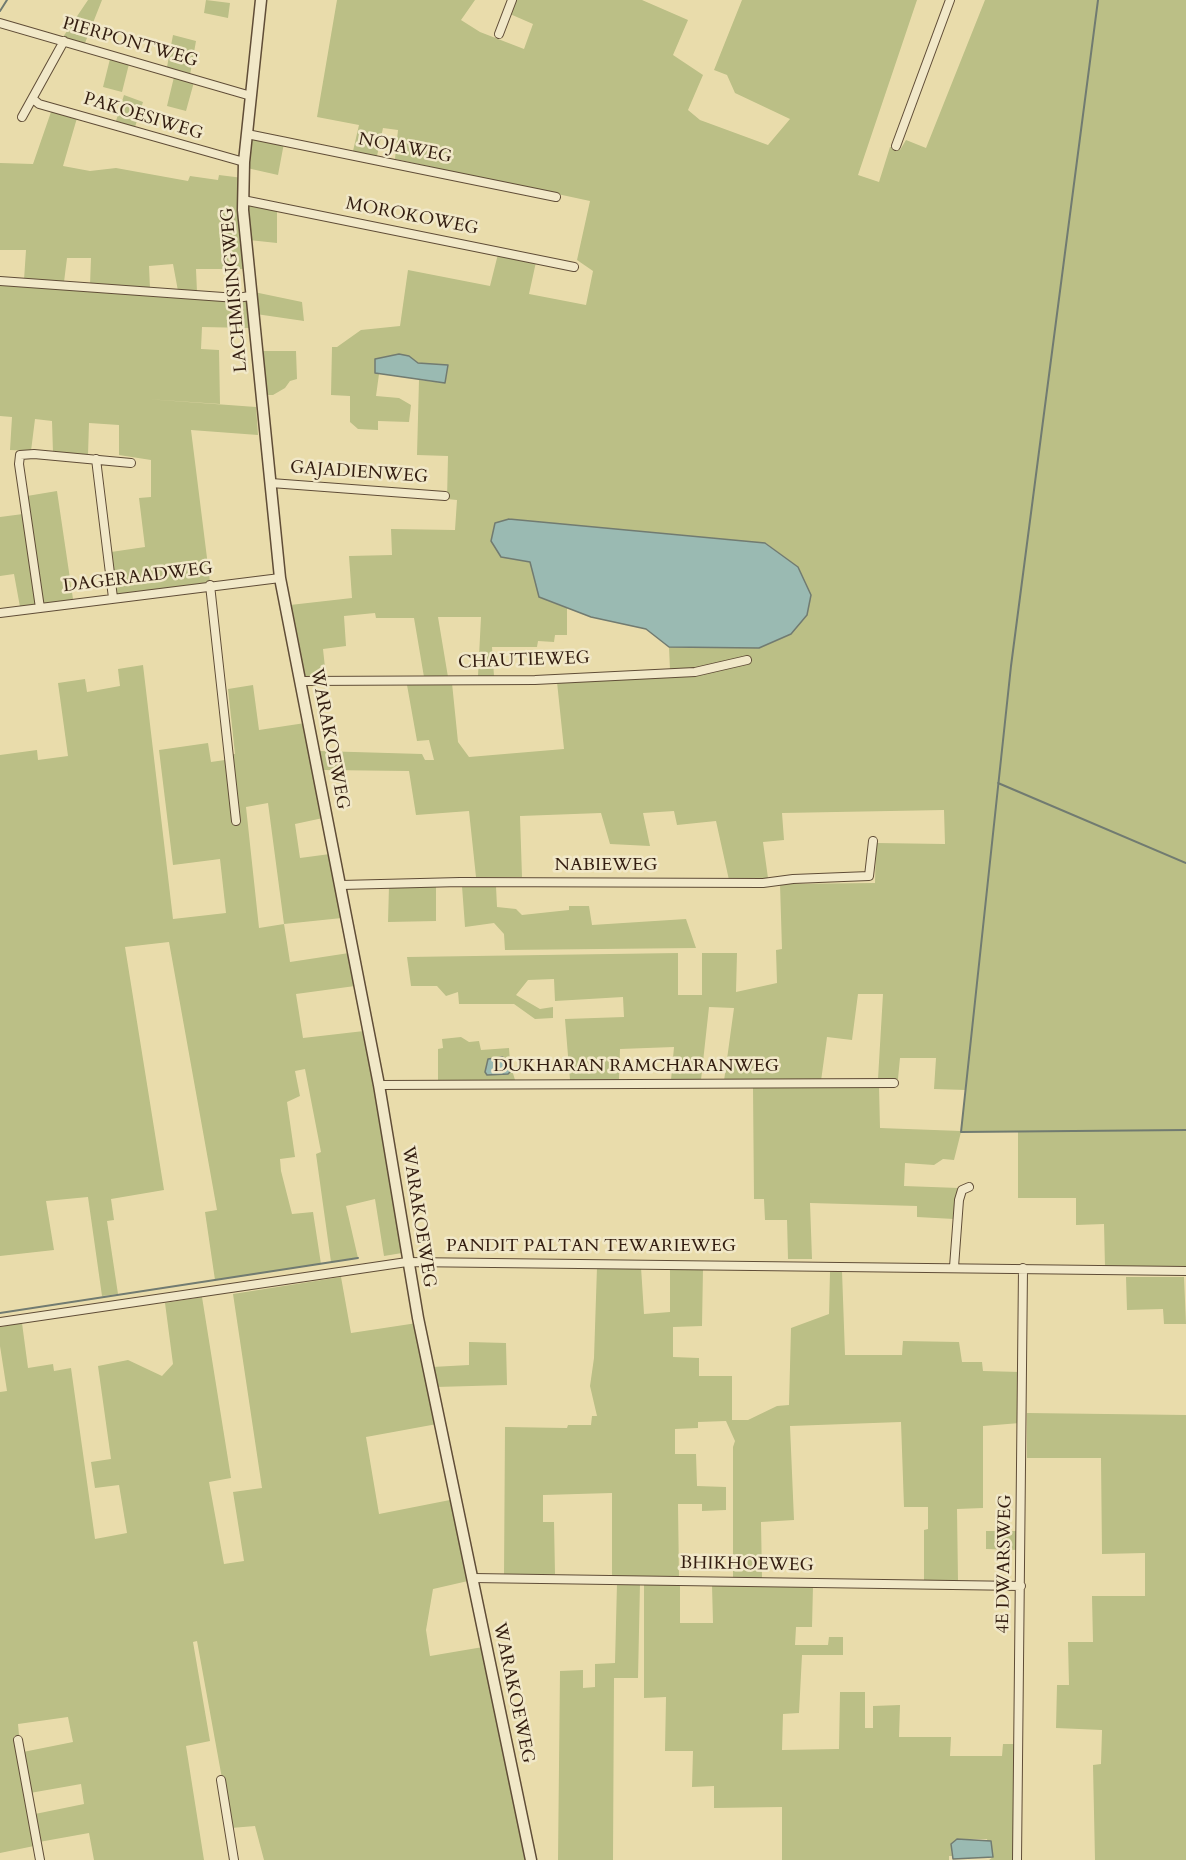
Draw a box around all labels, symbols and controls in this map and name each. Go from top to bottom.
street label: PIERPONTWEG [60,13,200,73]
street label: PAKOESIWEG [81,89,205,145]
street label: NOJAWEG [356,129,454,169]
street label: MOROKOWEG [344,194,480,240]
street label: LACHMISINGWEG [217,207,253,373]
street label: GAJADIENWEG [289,457,429,489]
street label: DAGERAADWEG [62,558,214,598]
street label: CHAUTIEWEG [458,648,590,674]
street label: WARAKOEWEG [305,667,353,811]
street label: NABIEWEG [555,855,657,877]
street label: DUKHARAN RAMCHARANWEG [493,1056,779,1078]
street label: WARAKOEWEG [396,1145,440,1289]
street label: PANDIT PALTAN TEWARIEWEG [446,1236,736,1258]
street label: 4E DWARSWEG [993,1494,1017,1634]
street label: BHIKHOEWEG [680,1553,814,1577]
street label: WARAKOEWEG [488,1621,538,1765]

